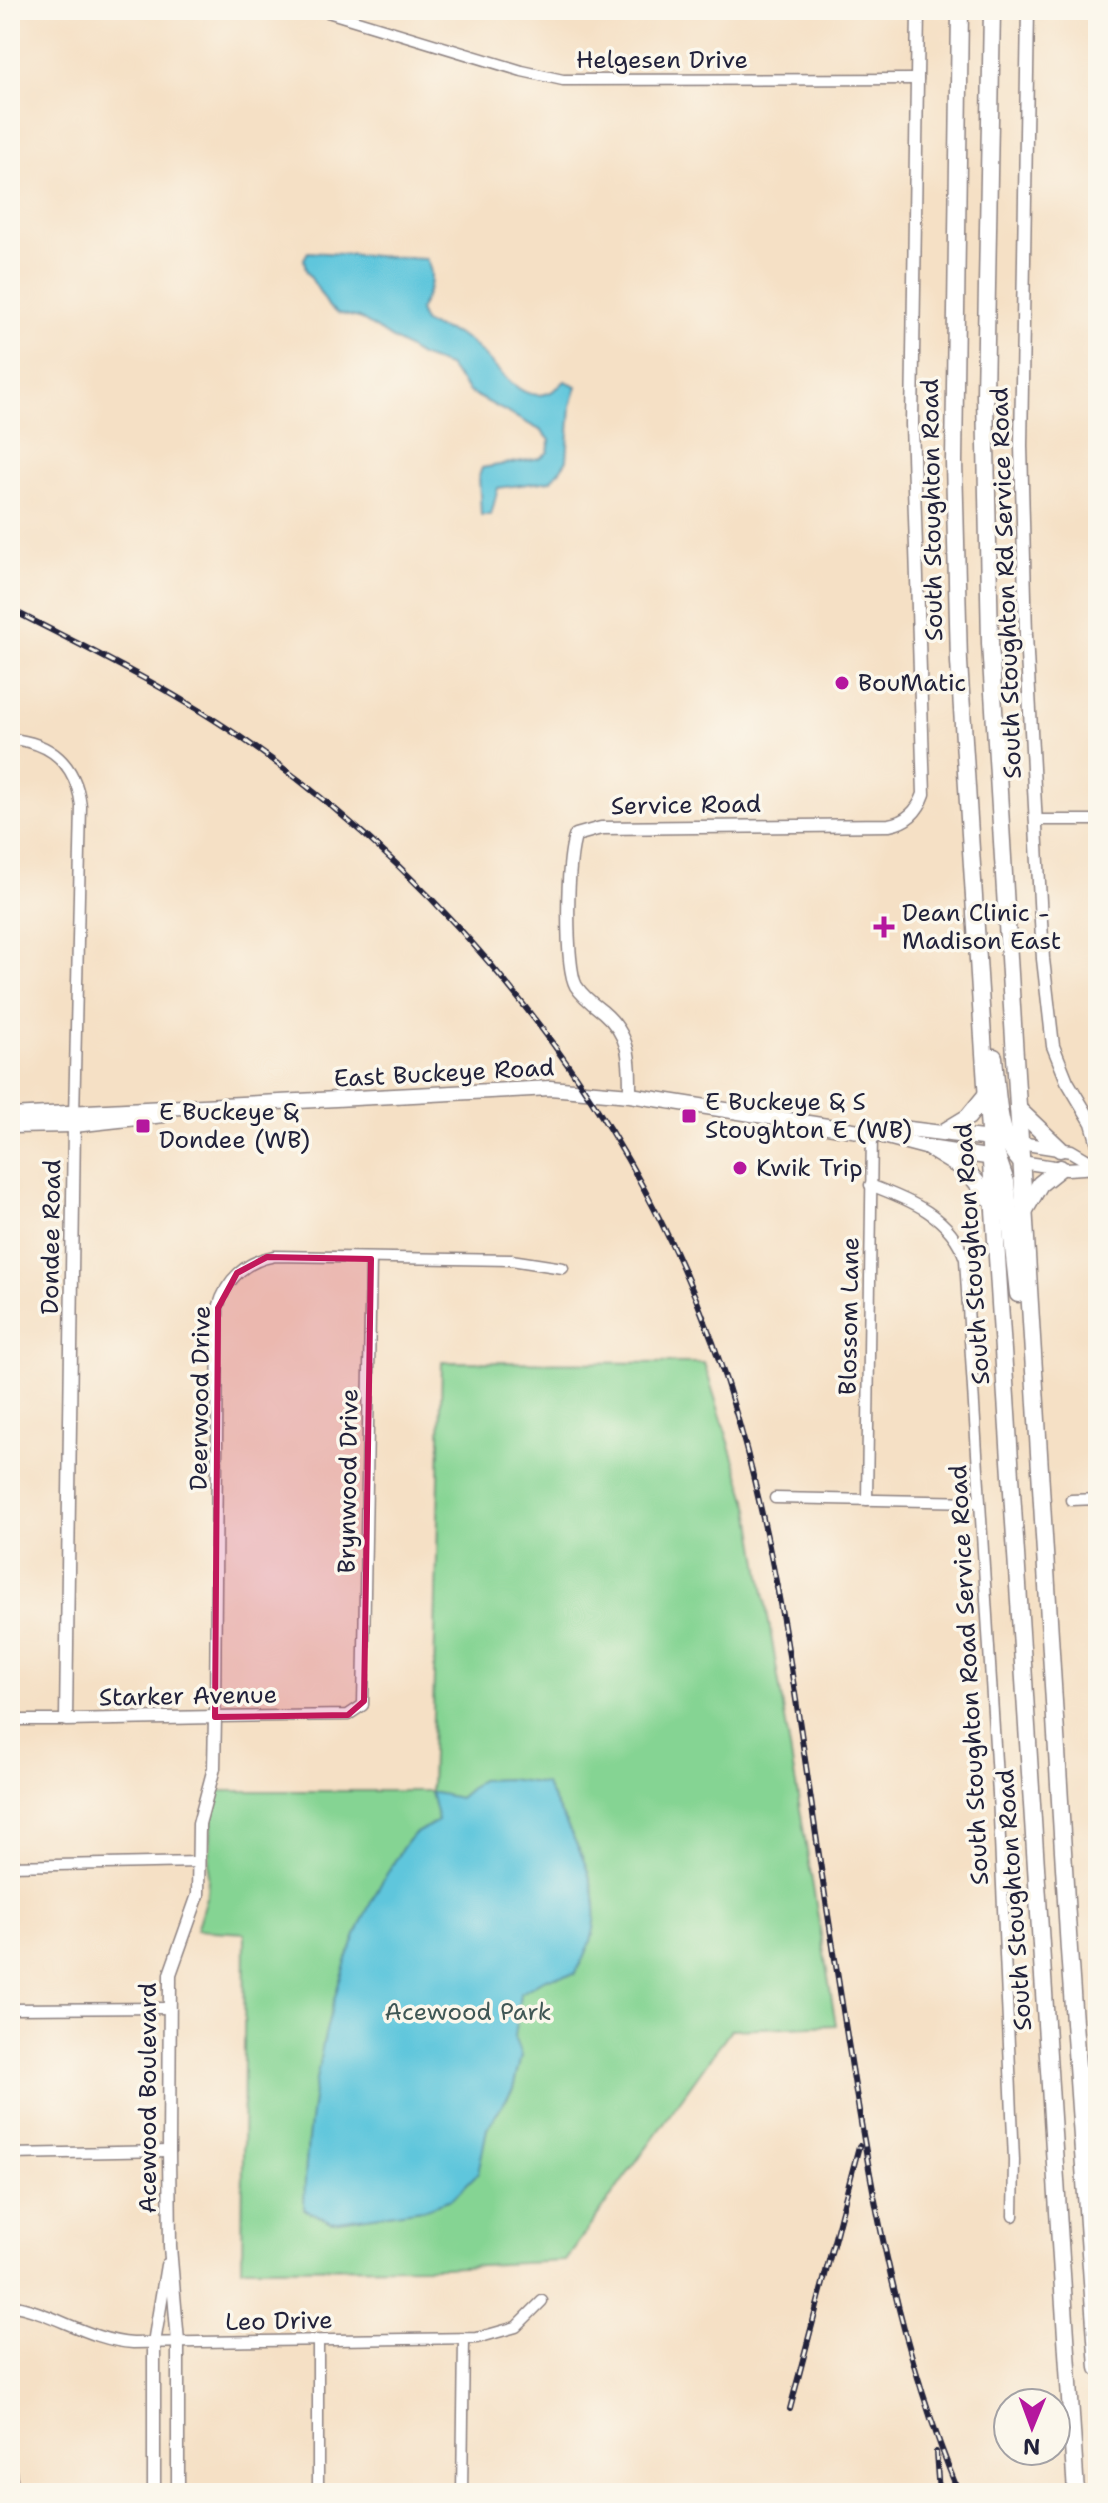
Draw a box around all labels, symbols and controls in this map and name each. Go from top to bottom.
street label: Helgesen Drive [576,44,748,76]
street label: South Stoughton Road [914,379,950,641]
street label: South Stoughton Rd Service Road [983,387,1029,779]
place label: BouMatic [858,667,966,699]
marker: BouMatic [833,674,851,692]
street label: Service Road [611,788,761,822]
place label: Dean Clinic - Madison East [902,897,1061,957]
marker: Dean Clinic - Madison East [873,916,895,938]
street label: East Buckeye Road [333,1051,555,1095]
place label: E Buckeye & S Stoughton E (WB) [705,1086,912,1146]
place label: E Buckeye & Dondee (WB) [159,1096,310,1156]
marker: E Buckeye & S Stoughton E (WB) [680,1107,698,1125]
marker: E Buckeye & Dondee (WB) [134,1117,152,1135]
street label: South Stoughton Road [947,1122,997,1386]
place label: Kwik Trip [756,1152,863,1184]
street label: Dondee Road [34,1159,68,1315]
marker: Kwik Trip [731,1159,749,1177]
street label: Blossom Lane [832,1237,866,1395]
street label: Deerwood Drive [182,1305,218,1491]
street label: Brynwood Drive [330,1388,366,1574]
street label: South Stoughton Road Service Road [942,1464,996,1886]
street label: Starker Avenue [99,1678,277,1714]
street label: South Stoughton Road [989,1768,1039,2032]
street label: Acewood Boulevard [132,1983,164,2213]
park label: Acewood Park [384,1996,552,2028]
street label: Leo Drive [225,2304,333,2338]
north arrow [992,2387,1072,2467]
text: N [1023,2432,1041,2461]

